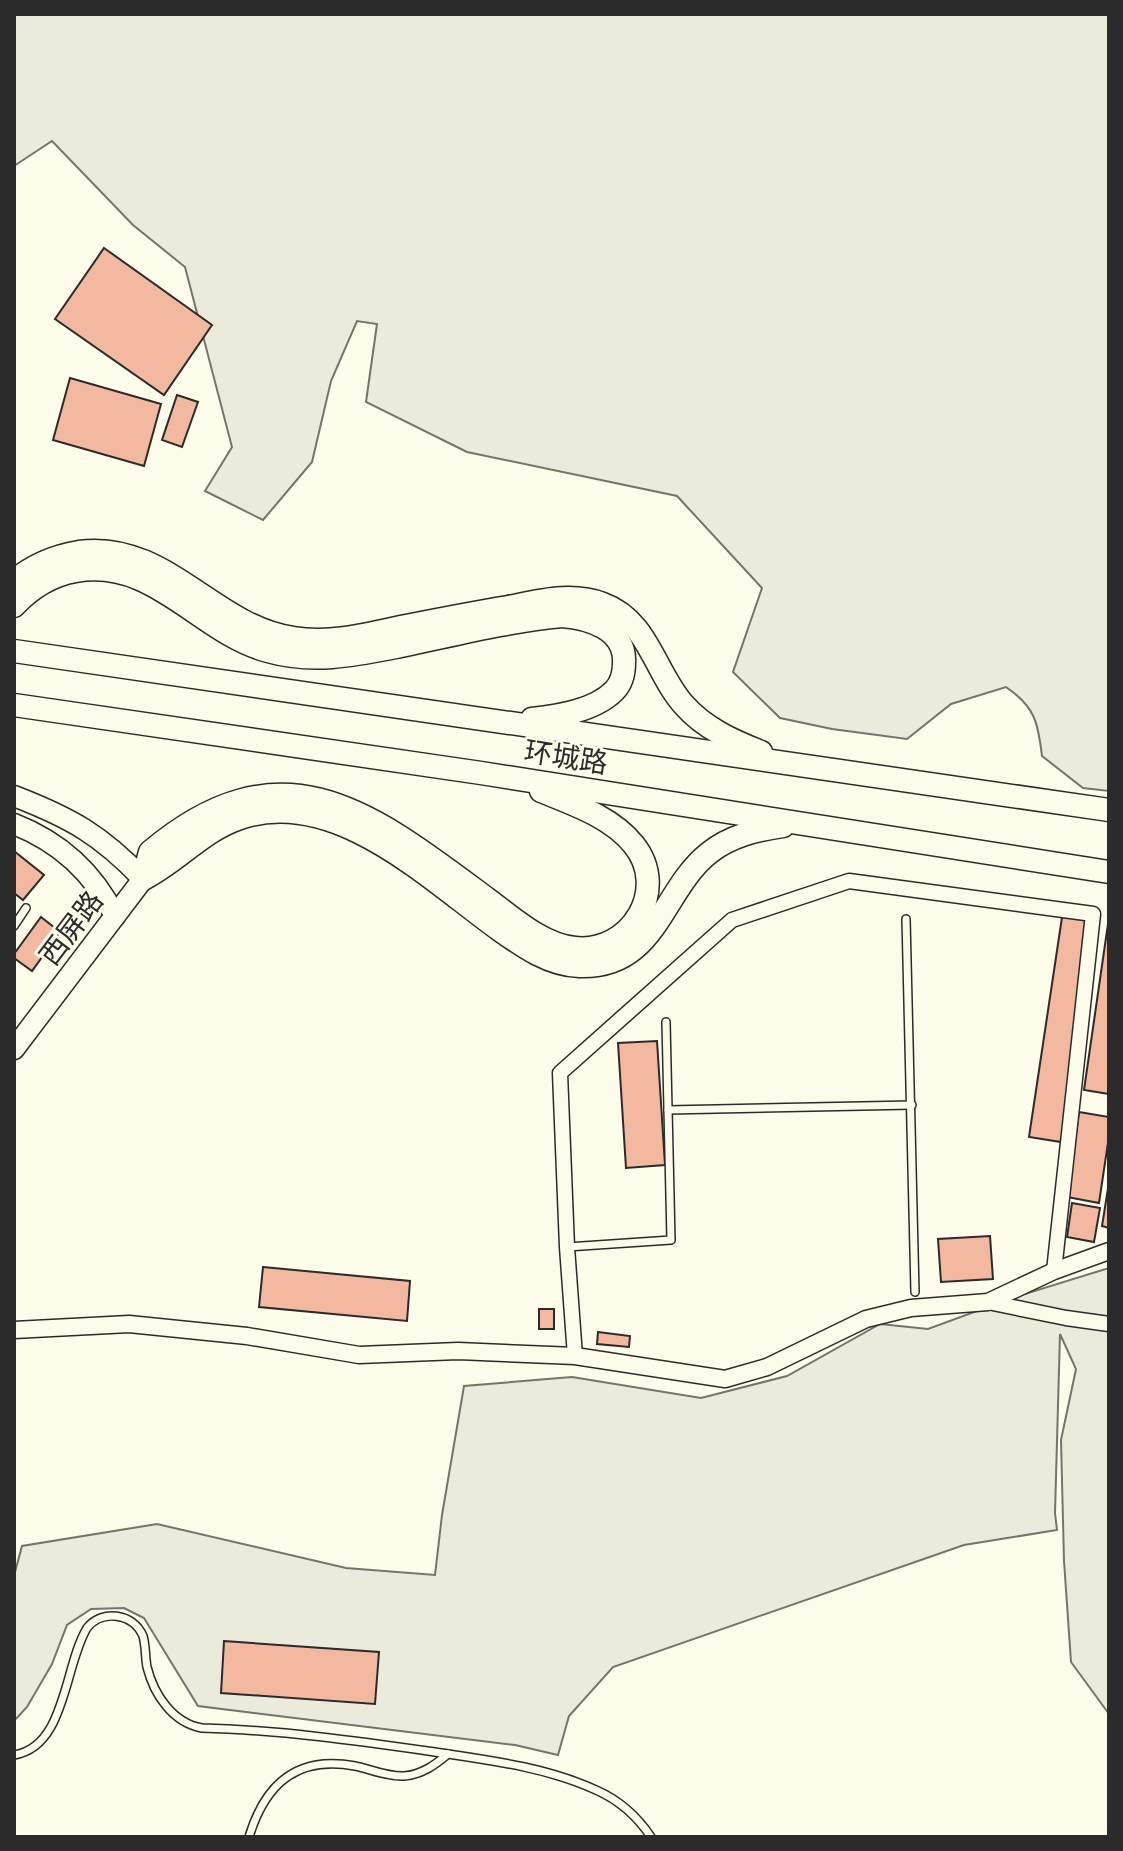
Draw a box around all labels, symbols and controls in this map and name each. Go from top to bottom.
street label: 环城路 [521,731,611,784]
street label: 西屏路 [30,882,113,974]

